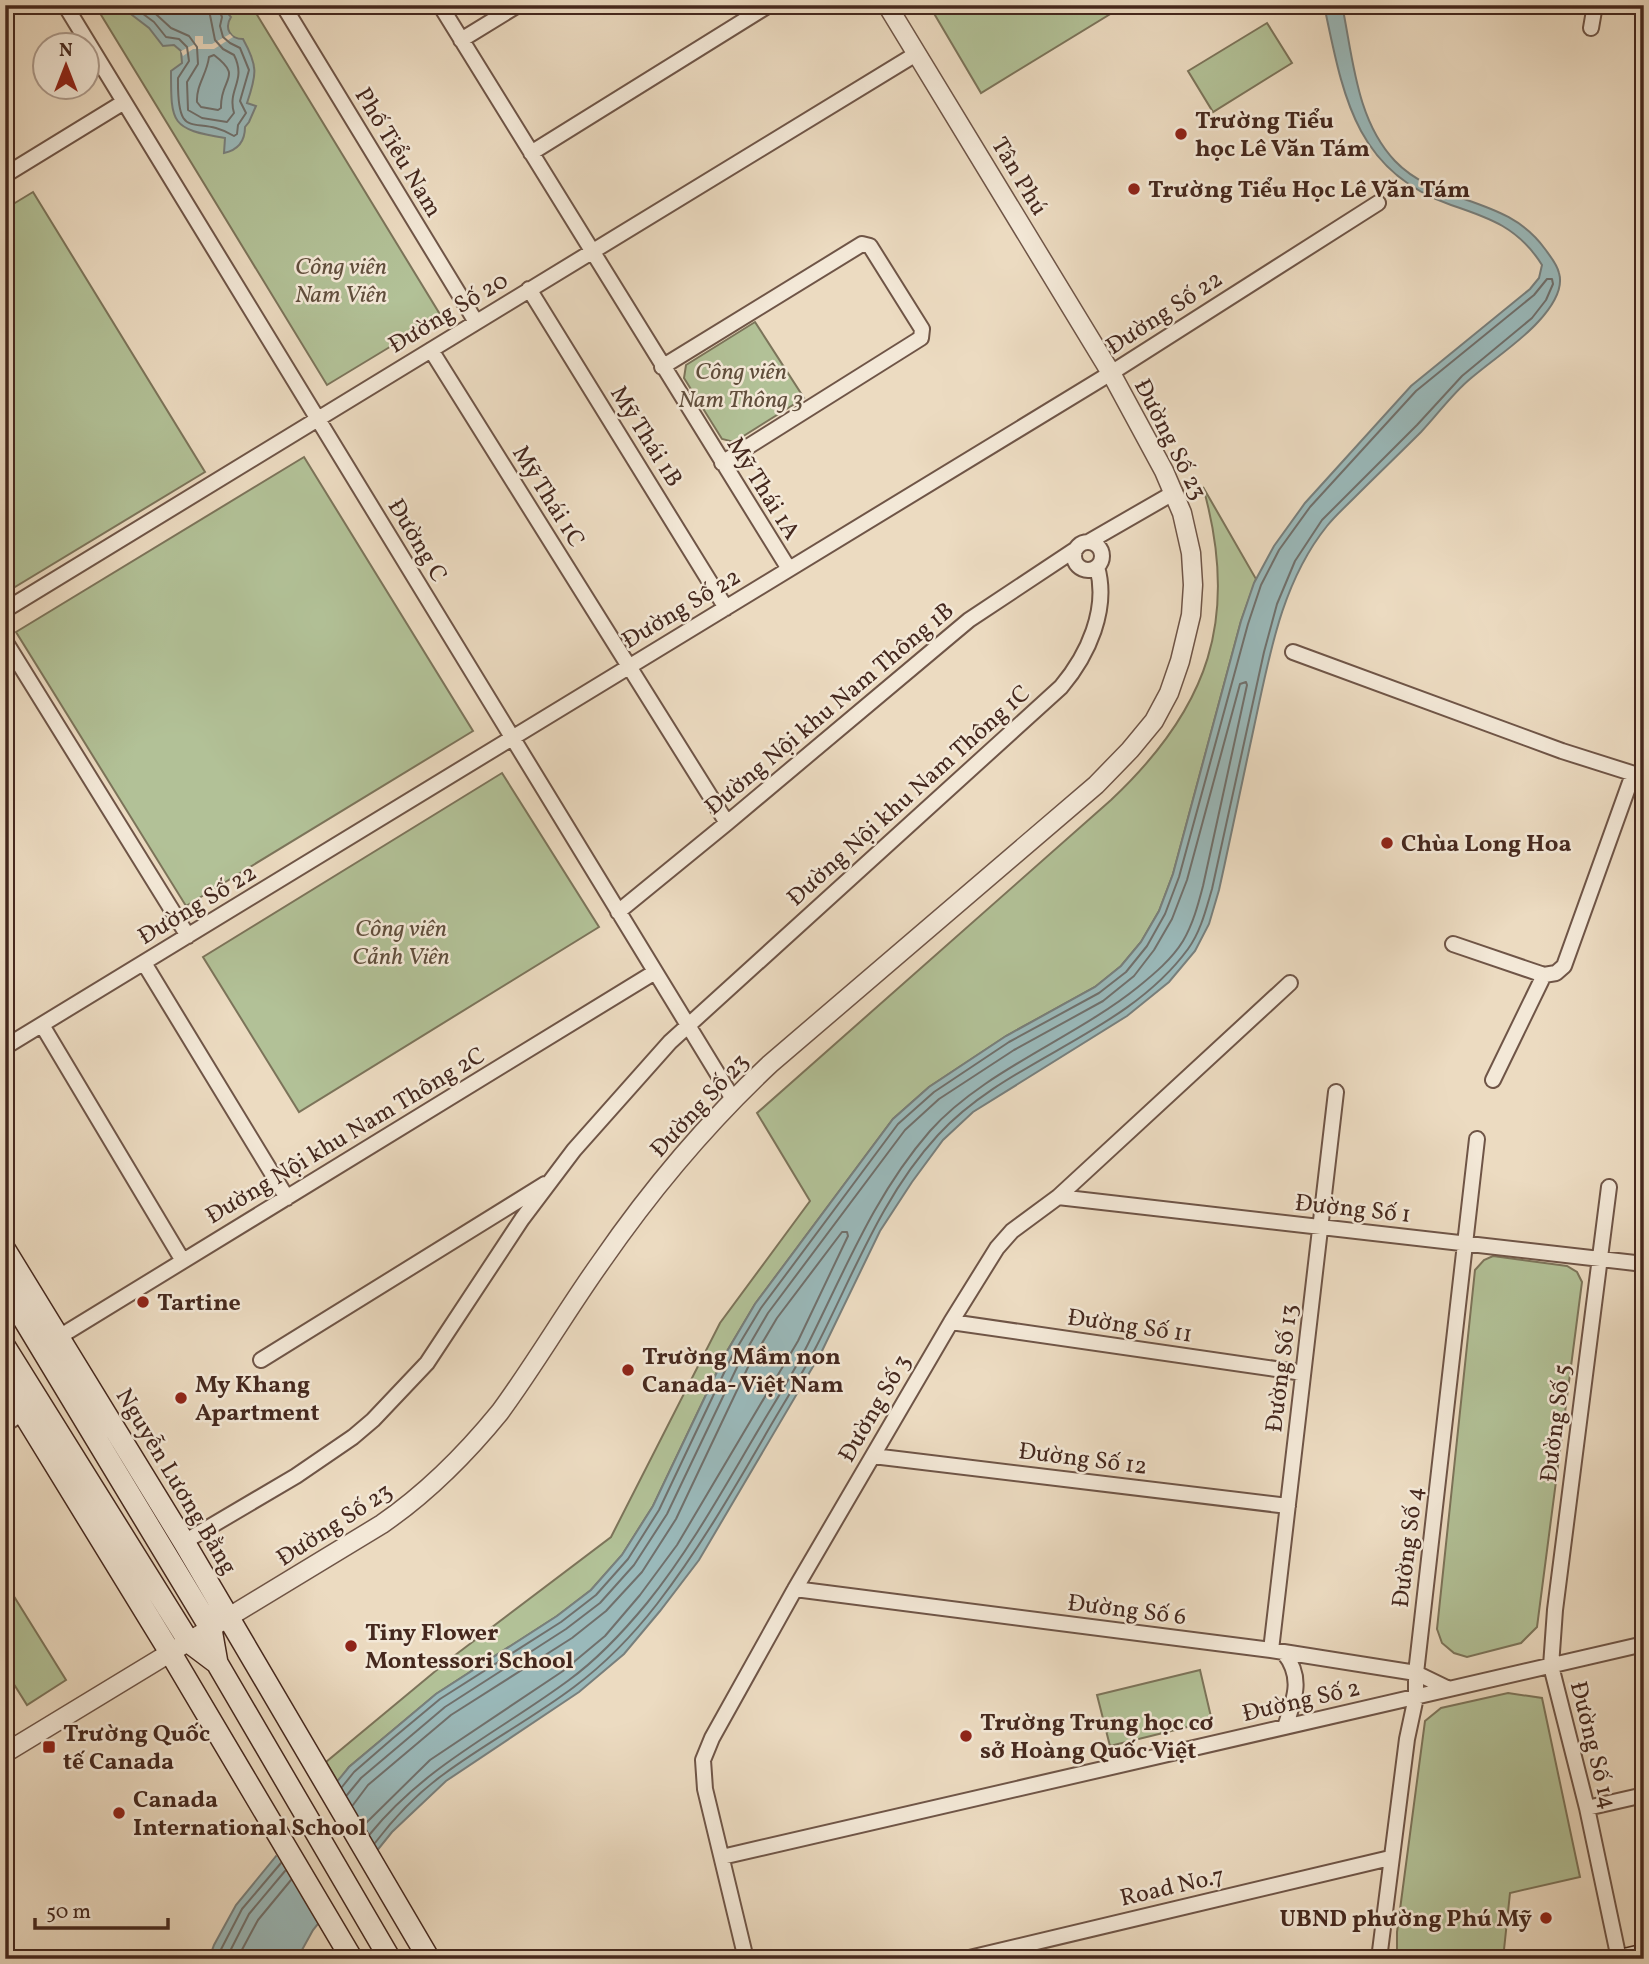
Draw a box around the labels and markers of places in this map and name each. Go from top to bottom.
place label: Trường Tiểu học Lê Văn Tám [1195,105,1370,167]
marker: Trường Tiểu học Lê Văn Tám [1173,126,1189,142]
place label: Trường Tiểu Học Lê Văn Tám [1148,174,1470,208]
marker: Trường Tiểu Học Lê Văn Tám [1126,181,1142,197]
place label: Chùa Long Hoa [1401,828,1572,862]
marker: Chùa Long Hoa [1379,835,1395,851]
place label: Tartine [157,1287,241,1321]
marker: Tartine [135,1294,151,1310]
place label: Trường Mầm non Canada- Việt Nam [642,1341,844,1403]
marker: Trường Mầm non Canada- Việt Nam [620,1362,636,1378]
place label: My Khang Apartment [195,1369,320,1431]
marker: My Khang Apartment [173,1390,189,1406]
place label: Tiny Flower Montessori School [365,1617,574,1679]
marker: Tiny Flower Montessori School [343,1638,359,1654]
place label: Trường Trung học cơ sở Hoàng Quốc Việt [980,1707,1214,1769]
place label: Trường Quốc tế Canada [63,1718,210,1780]
marker: Trường Trung học cơ sở Hoàng Quốc Việt [958,1728,974,1744]
marker: Trường Quốc tế Canada [41,1739,57,1755]
place label: Canada International School [133,1784,367,1846]
marker: Canada International School [111,1805,127,1821]
place label: UBND phường Phú Mỹ [1279,1903,1533,1937]
marker: UBND phường Phú Mỹ [1538,1910,1554,1926]

